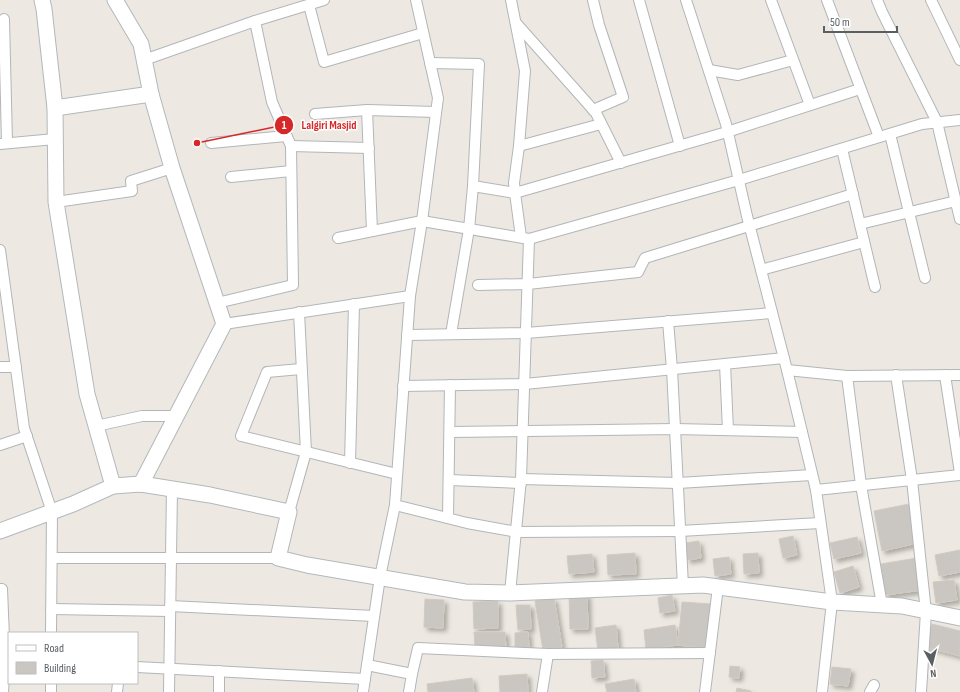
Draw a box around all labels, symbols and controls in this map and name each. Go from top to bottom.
scale bar [824,8,897,34]
text: 50 m [830,15,850,30]
callout: Lalgiri Masjid [274,113,364,137]
text: 1 [282,118,287,133]
text: Lalgiri Masjid [302,118,356,133]
legend [8,632,138,684]
text: Road [44,641,64,656]
north arrow [912,644,952,684]
text: Building [44,661,76,676]
text: N [929,667,937,680]

